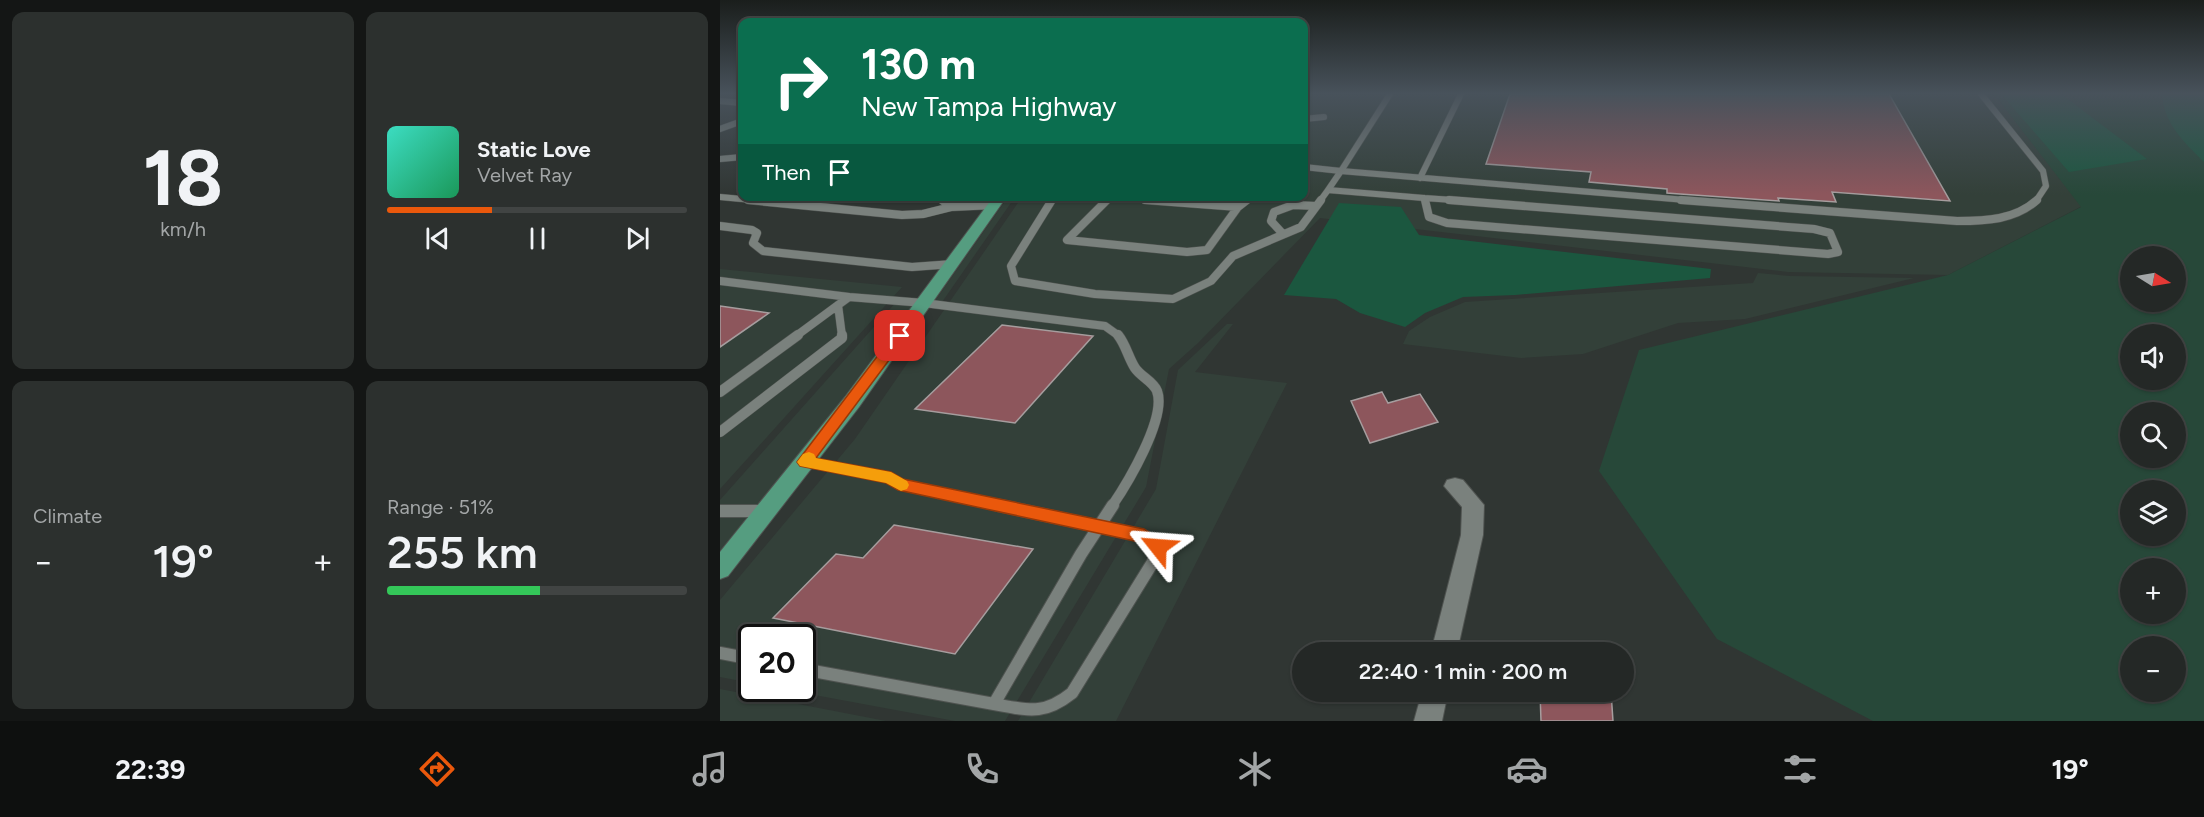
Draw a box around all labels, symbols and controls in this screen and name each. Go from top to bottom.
text: 130 m [861,39,976,90]
icon: right [762,42,840,120]
text: New Tampa Highway [861,90,1116,123]
text: 18 [143,131,223,225]
text: Static Love [477,136,591,163]
icon: arrive [823,156,856,189]
text: Then [762,159,811,186]
text: Velvet Ray [477,163,572,187]
text: km/h [160,217,206,241]
icon: previous [421,222,454,255]
icon: pause [521,222,554,255]
icon: next [621,222,654,255]
north arrow [2120,246,2186,312]
map controls [2120,246,2186,702]
pin [874,310,925,361]
icon: arrive [883,319,916,352]
button: sound [2120,324,2186,390]
button: search [2120,402,2186,468]
button: layers [2120,480,2186,546]
text: Range · 51% [387,495,494,519]
text: Climate [33,504,102,528]
position arrow [1126,515,1190,579]
text: 255 km [387,525,538,579]
text: 19° [152,534,214,588]
text: − [33,542,54,581]
text: + [312,542,333,581]
button: + [2120,558,2186,624]
speed limit sign: 20 [738,624,816,702]
button: − [2120,636,2186,702]
text: 22:40 · 1 min · 200 m [1359,658,1567,685]
icon: directions [416,748,458,790]
icon: music [689,748,731,790]
icon: phone [961,748,1003,790]
icon: climate [1234,748,1276,790]
icon: car [1506,748,1548,790]
icon: filters [1779,748,1821,790]
text: 22:39 [115,753,185,786]
text: 19° [2051,753,2089,786]

